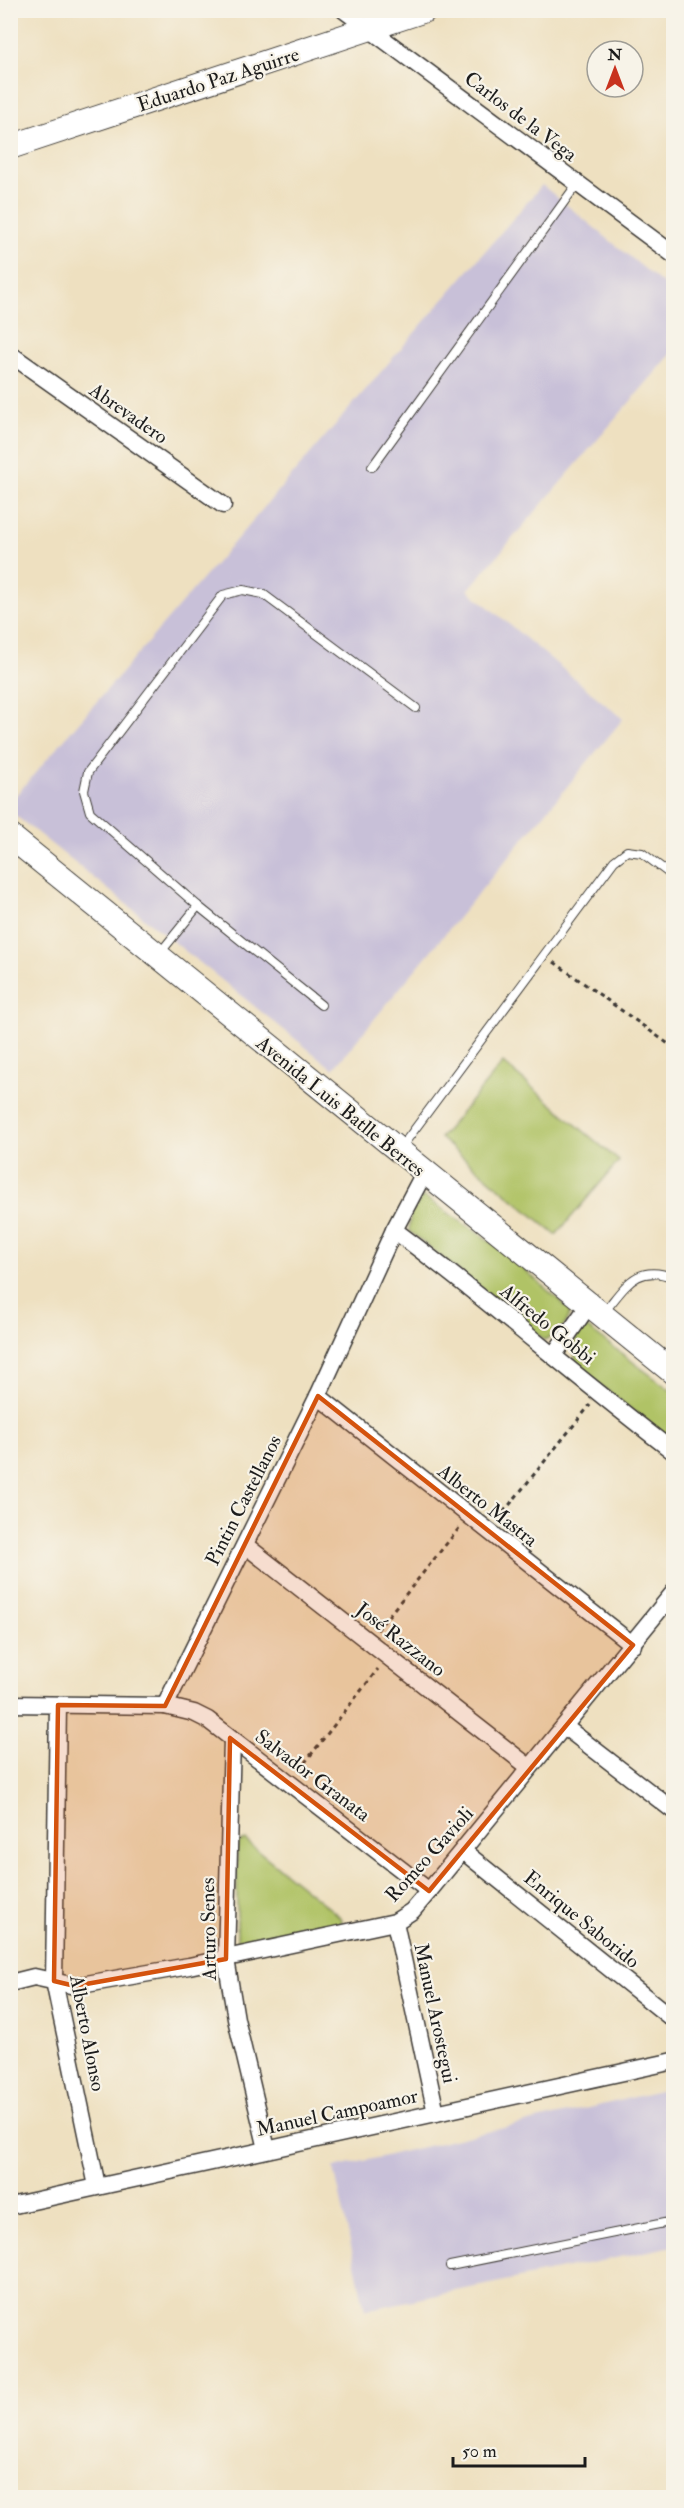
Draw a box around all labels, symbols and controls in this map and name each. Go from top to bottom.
north arrow [585,39,645,99]
street label: Eduardo Paz Aguirre [134,42,302,117]
text: N [607,45,623,65]
street label: Carlos de la Vega [459,66,583,167]
street label: Abrevadero [84,377,173,450]
street label: Avenida Luis Batlle Berres [250,1030,430,1182]
street label: Alfredo Gobbi [494,1278,600,1370]
street label: Pintin Castellanos [200,1431,287,1570]
street label: Alberto Mastra [432,1458,543,1553]
street label: José Razzano [350,1596,450,1682]
street label: Salvador Granata [250,1724,376,1827]
street label: Romeo Gavioli [380,1801,479,1907]
street label: Enrique Saborido [519,1865,645,1974]
street label: Arturo Senes [195,1877,222,1982]
street label: Manuel Arostegui [408,1941,463,2086]
street label: Alberto Alonso [64,1972,111,2093]
street label: Manuel Campoamor [254,2083,421,2143]
scale bar [453,2430,585,2468]
text: 50 m [462,2440,497,2463]

